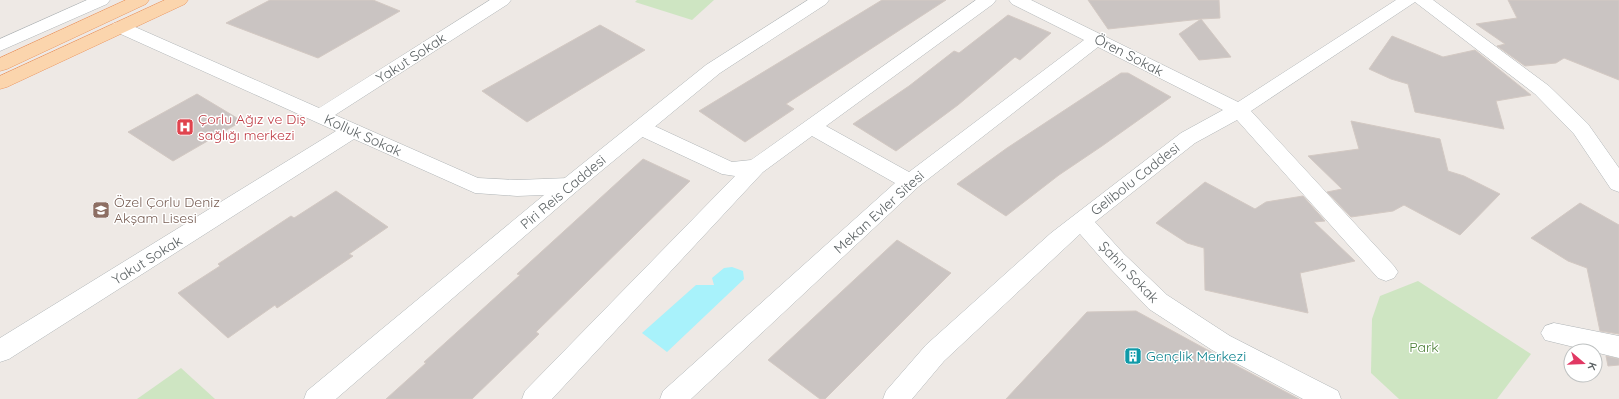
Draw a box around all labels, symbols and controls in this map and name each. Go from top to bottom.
street label: Yakut Sokak [373,29,449,87]
street label: Ören Sokak [1091,30,1167,80]
place label: Çorlu Ağız ve Diş sağlığı merkezi [198,110,306,144]
street label: Kolluk Sokak [321,110,405,160]
hospital icon: Çorlu Ağız ve Diş sağlığı merkezi [175,117,195,137]
street label: Gelibolu Caddesi [1087,139,1183,219]
street label: Piri Reis Caddesi [517,151,609,233]
street label: Mekan Evler Sitesi [830,167,928,257]
place label: Özel Çorlu Deniz Akşam Lisesi [114,193,220,227]
school or university icon: Özel Çorlu Deniz Akşam Lisesi [91,200,111,220]
street label: Yakut Sokak [108,231,186,289]
street label: Şahin Sokak [1095,237,1163,307]
park label: Park [1409,338,1439,356]
north arrow [1563,343,1603,383]
building icon: Gençlik Merkezi [1123,346,1143,366]
place label: Gençlik Merkezi [1146,347,1246,365]
text: K [1585,361,1600,372]

